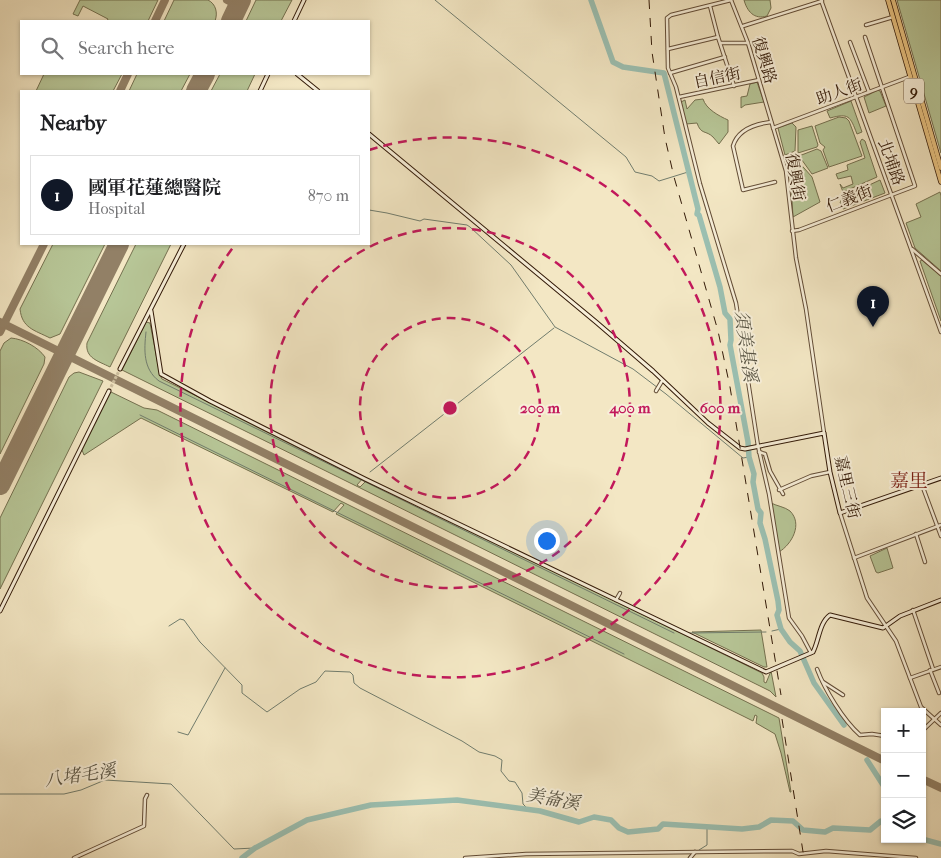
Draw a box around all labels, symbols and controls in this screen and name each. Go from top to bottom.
search box [20,20,370,75]
icon: search [38,34,66,62]
street label: 復興路 [748,34,781,86]
text: Search here [78,37,174,59]
street label: 自信街 [692,63,743,92]
street label: 助人街 [813,74,865,109]
road number: 9 [904,78,924,104]
text: Nearby [40,111,106,135]
street label: 北埔路 [874,136,909,188]
street label: 復興街 [782,152,809,202]
text: 國軍花蓮總醫院 [88,177,221,199]
street label: 仁義街 [823,181,875,216]
text: 1 [54,186,60,205]
text: 870 m [308,186,349,205]
text: Hospital [88,199,145,218]
pin: 1 [857,286,889,327]
water label: 須美基溪 [730,309,761,385]
centre of rings [441,399,459,417]
text: 200 m [520,399,560,417]
text: 400 m [608,399,651,417]
text: 600 m [700,399,741,417]
street label: 嘉里三街 [831,454,864,520]
district label: 嘉里 [890,470,928,492]
your location [534,528,560,554]
map controls [881,708,926,843]
button: + [881,708,926,753]
button: − [881,753,926,798]
water label: 八堵毛溪 [43,760,119,791]
water label: 美崙溪 [525,784,583,815]
button: layers [881,798,926,843]

